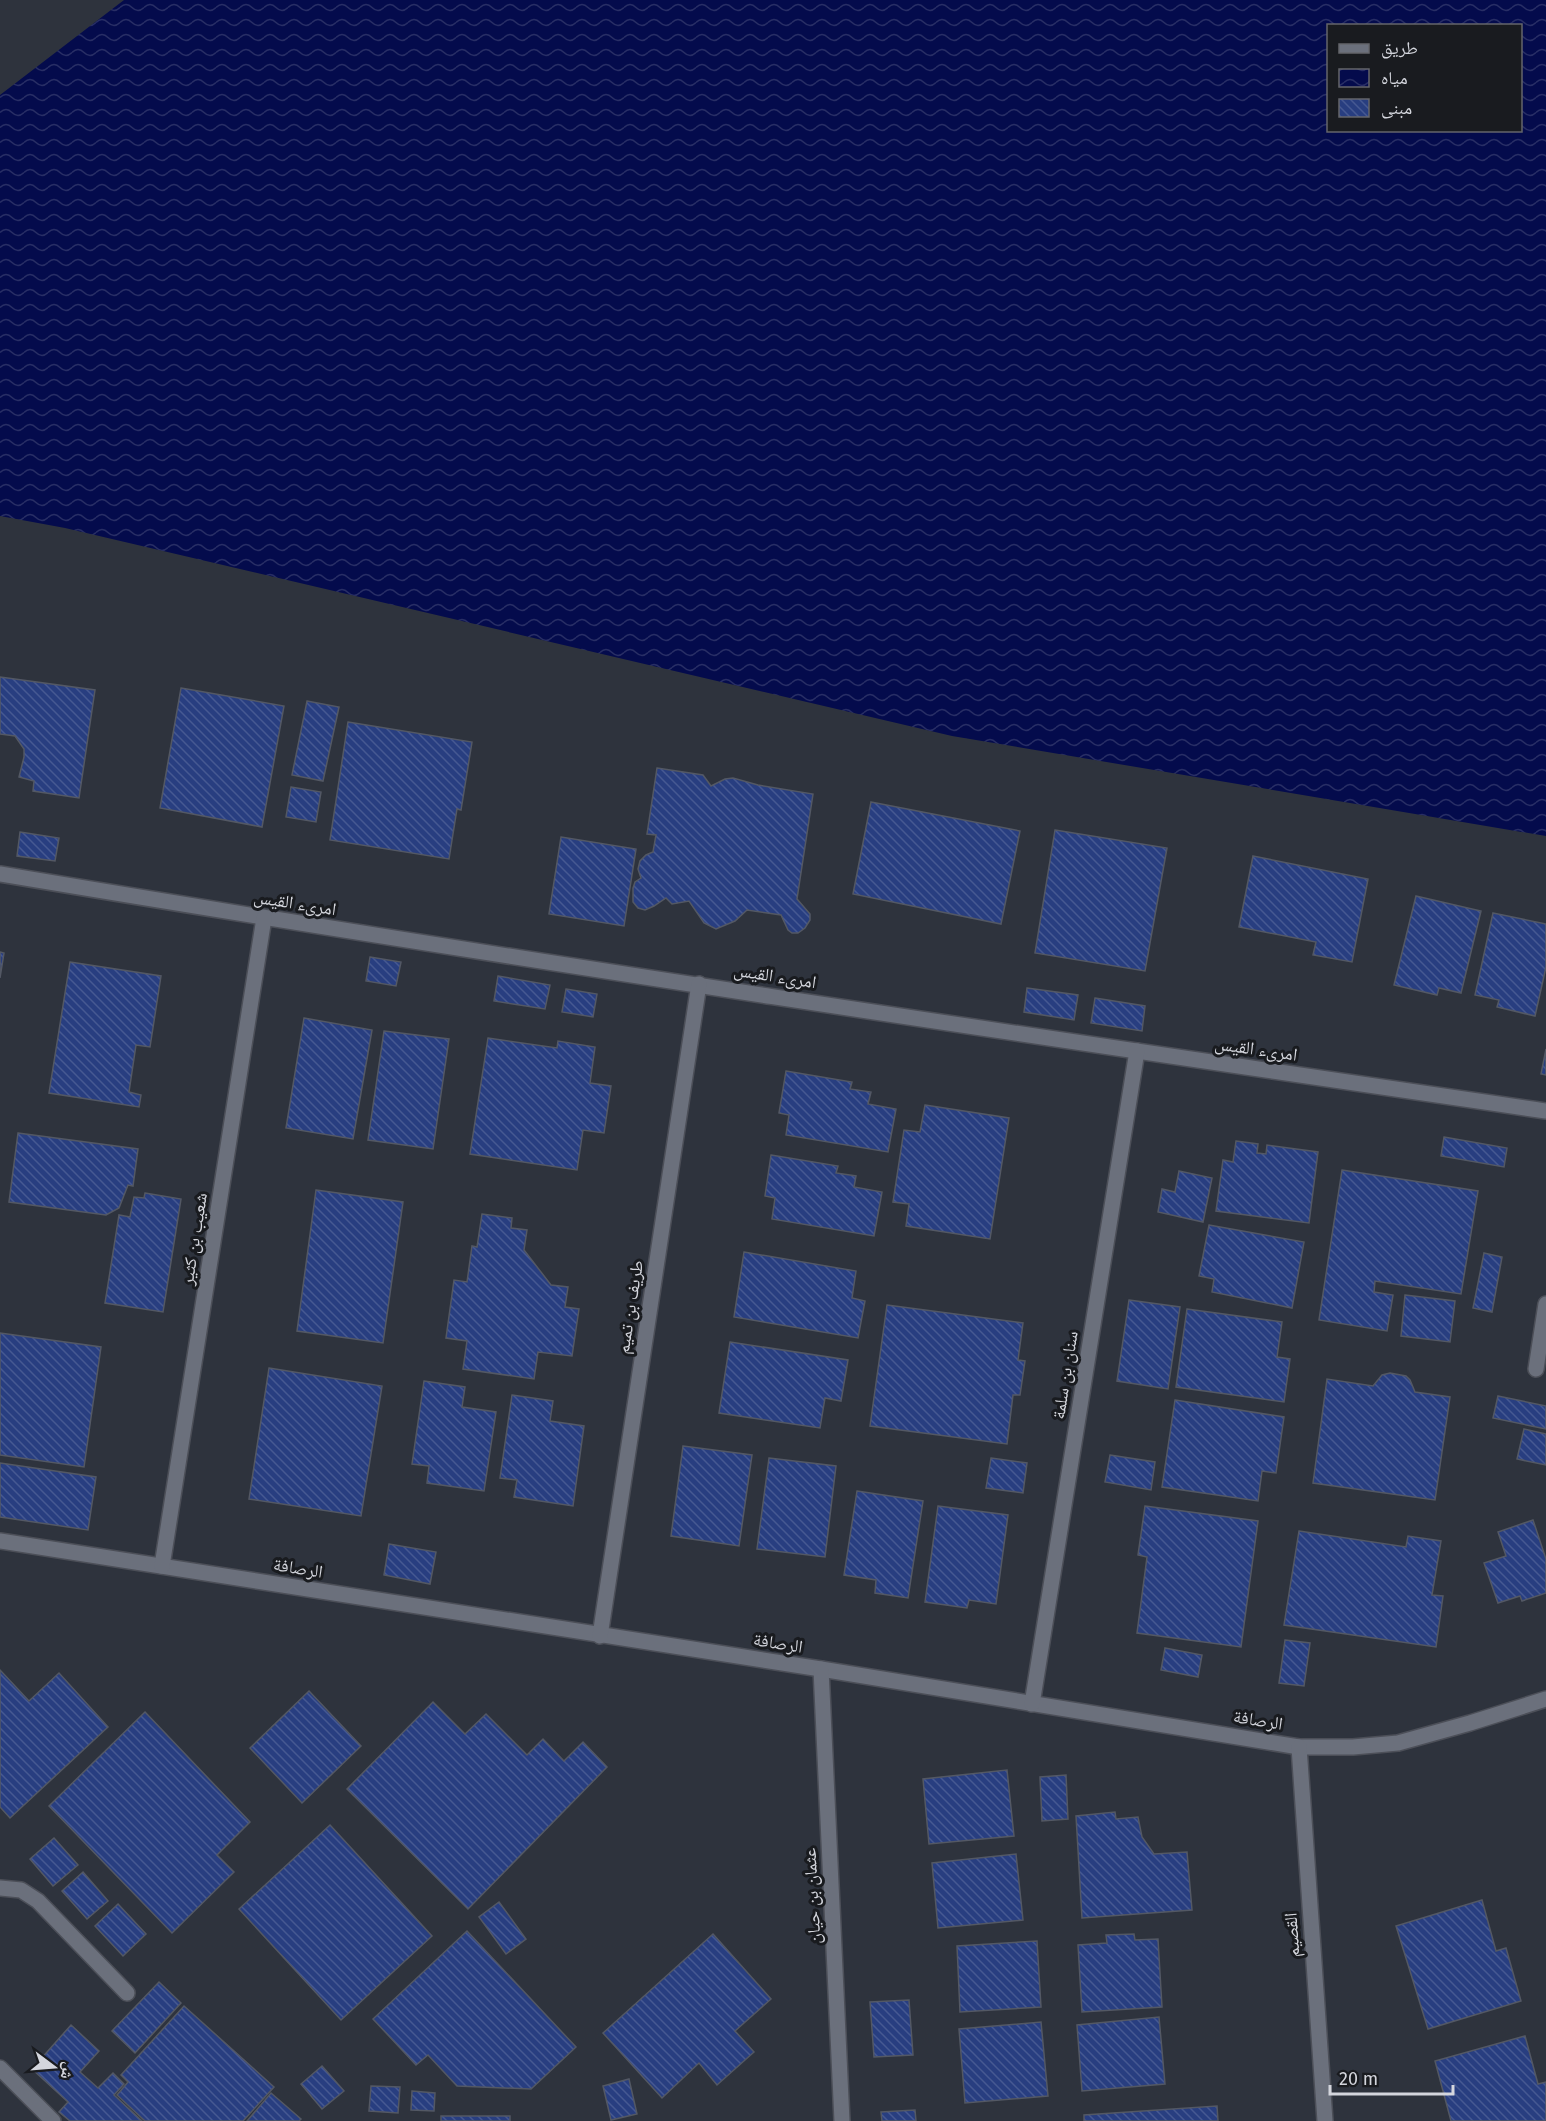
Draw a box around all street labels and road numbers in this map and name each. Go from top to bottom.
street label: امرىء القيس [252,886,338,920]
street label: امرىء القيس [732,959,818,993]
street label: امرىء القيس [1213,1032,1299,1066]
street label: شعيب بن كثير [176,1191,212,1288]
street label: طريف بن تميم [612,1259,649,1356]
street label: سنان بن سلمة [1047,1329,1083,1421]
street label: الرصافة [272,1553,324,1583]
street label: الرصافة [752,1628,804,1658]
street label: الرصافة [1232,1705,1284,1735]
street label: عثمان بن حيان [798,1847,826,1945]
street label: القصيم [1279,1912,1306,1958]

